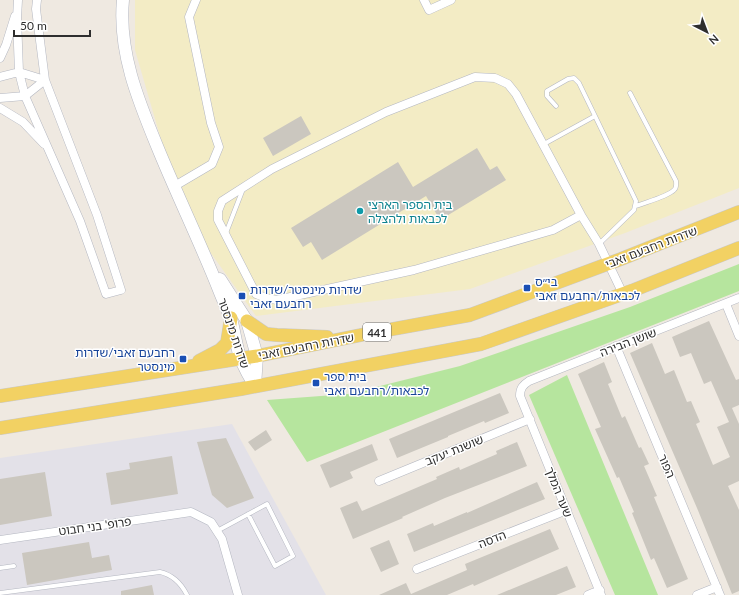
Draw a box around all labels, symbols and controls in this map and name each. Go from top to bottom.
scale bar [14,12,90,38]
north arrow [687,12,727,52]
text: 50 m [20,18,47,33]
text: N [707,32,722,47]
place label: בית הספר הארצי לכבאות ולהצלה [368,197,453,226]
marker: בית הספר הארצי לכבאות ולהצלה [355,206,365,216]
street label: שדרות רחבעם זאבי [603,223,699,271]
place label: בי״ס לכבאות/רחבעם זאבי [535,274,640,303]
place label: שדרות מינסטר/שדרות רחבעם זאבי [250,282,362,311]
marker: בי״ס לכבאות/רחבעם זאבי [522,283,532,293]
marker: שדרות מינסטר/שדרות רחבעם זאבי [237,291,247,301]
street label: שדרות מינסטר [215,296,253,370]
road number: 441 [363,323,391,341]
street label: שושן הבירה [597,324,659,360]
street label: שדרות רחבעם זאבי [257,329,355,363]
place label: רחבעם זאבי/שדרות מינסטר [75,345,175,374]
marker: רחבעם זאבי/שדרות מינסטר [178,354,188,364]
place label: בית ספר לכבאות/רחבעם זאבי [324,369,429,398]
marker: בית ספר לכבאות/רחבעם זאבי [311,378,321,388]
street label: שושנת יעקב [422,431,486,469]
street label: הפור [655,452,679,480]
street label: שער המלך [542,465,576,519]
street label: פרופ' בני חבוט [58,513,132,539]
street label: הדסה [476,527,508,551]

